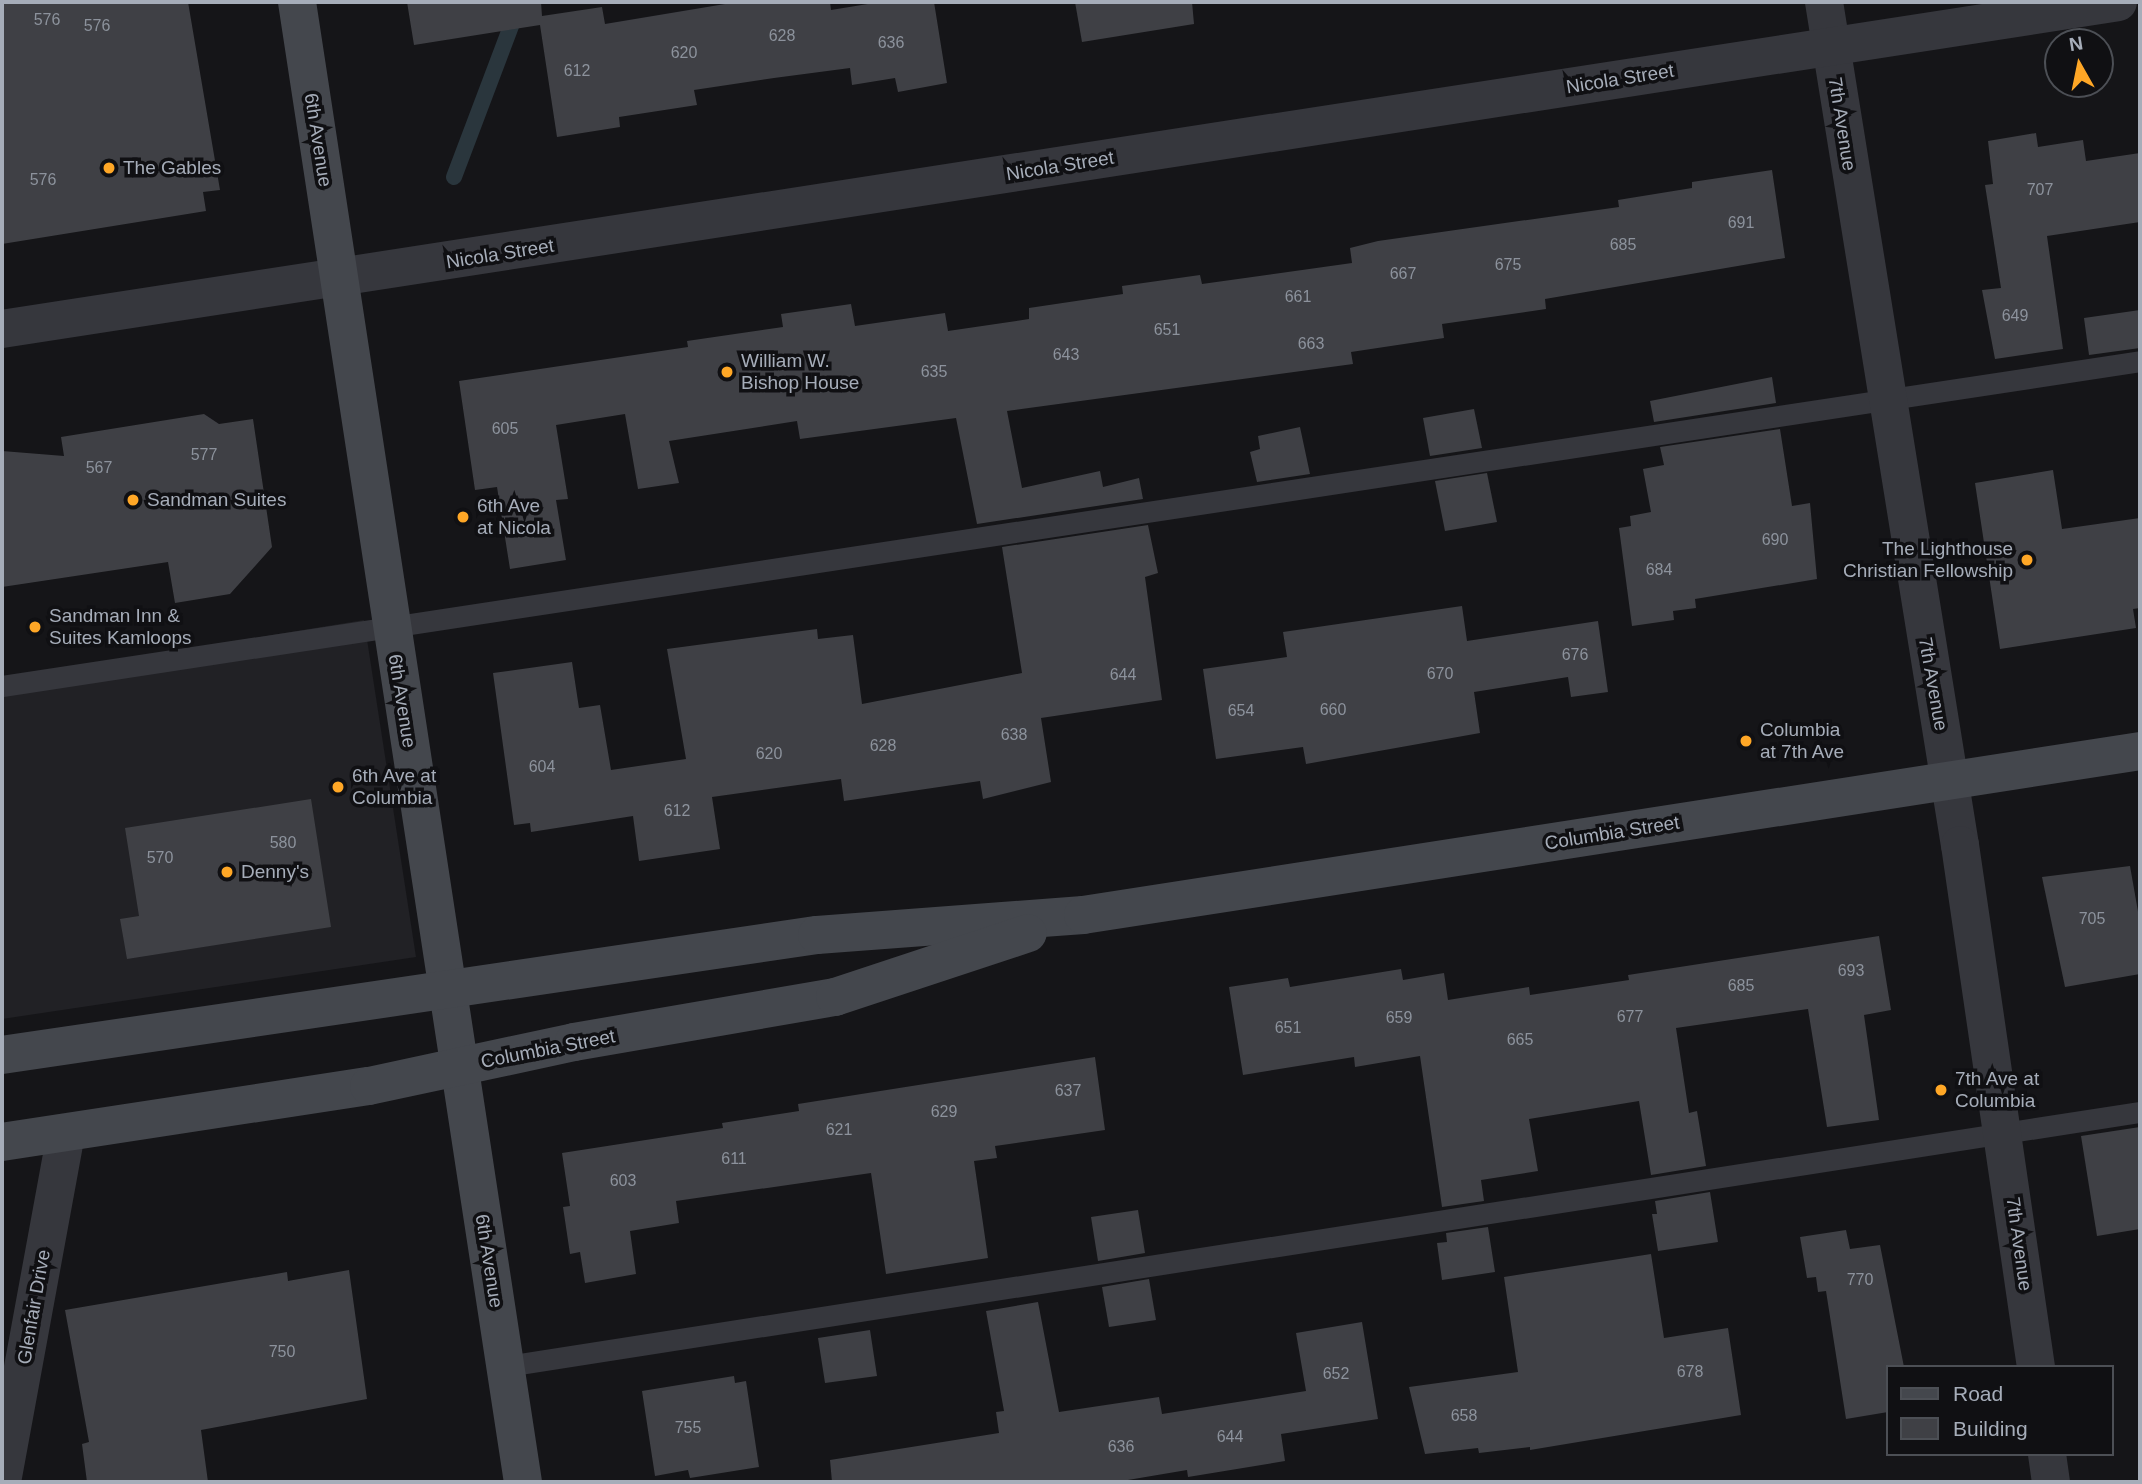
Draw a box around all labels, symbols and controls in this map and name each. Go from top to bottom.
house number: 576 [34,10,60,30]
house number: 576 [84,16,110,36]
house number: 628 [769,26,795,46]
north arrow [2044,28,2114,98]
text: N [2068,32,2084,55]
house number: 636 [878,33,904,53]
house number: 620 [671,43,697,63]
street label: Nicola Street [1565,59,1675,99]
house number: 612 [564,61,590,81]
street label: 7th Avenue [1823,75,1861,173]
street label: 6th Avenue [299,91,337,189]
street label: Nicola Street [1005,146,1115,186]
place label: The Gables [123,157,221,179]
marker: The Gables [101,160,117,176]
house number: 576 [30,170,56,190]
house number: 707 [2027,180,2053,200]
house number: 691 [1728,213,1754,233]
street label: Nicola Street [445,234,555,274]
house number: 685 [1610,235,1636,255]
house number: 675 [1495,255,1521,275]
house number: 667 [1390,264,1416,284]
house number: 661 [1285,287,1311,307]
house number: 649 [2002,306,2028,326]
house number: 651 [1154,320,1180,340]
house number: 663 [1298,334,1324,354]
house number: 643 [1053,345,1079,365]
place label: William W. Bishop House [741,350,859,394]
house number: 635 [921,362,947,382]
marker: William W. Bishop House [719,364,735,380]
house number: 605 [492,419,518,439]
house number: 577 [191,445,217,465]
house number: 567 [86,458,112,478]
place label: Sandman Suites [147,489,286,511]
marker: Sandman Suites [125,492,141,508]
place label: 6th Ave at Nicola [477,495,551,539]
marker: 6th Ave at Nicola [455,509,471,525]
house number: 690 [1762,530,1788,550]
place label: The Lighthouse Christian Fellowship [1843,538,2013,582]
marker: The Lighthouse Christian Fellowship [2019,552,2035,568]
house number: 684 [1646,560,1672,580]
place label: Sandman Inn & Suites Kamloops [49,605,192,649]
marker: Sandman Inn & Suites Kamloops [27,619,43,635]
street label: 7th Avenue [1913,635,1953,733]
house number: 676 [1562,645,1588,665]
street label: 6th Avenue [383,652,421,750]
house number: 670 [1427,664,1453,684]
house number: 644 [1110,665,1136,685]
house number: 660 [1320,700,1346,720]
house number: 654 [1228,701,1254,721]
place label: Columbia at 7th Ave [1760,719,1845,763]
house number: 638 [1001,725,1027,745]
marker: Columbia at 7th Ave [1738,733,1754,749]
house number: 628 [870,736,896,756]
house number: 620 [756,744,782,764]
house number: 604 [529,757,555,777]
place label: 6th Ave at Columbia [352,765,437,809]
marker: 6th Ave at Columbia [330,779,346,795]
house number: 612 [664,801,690,821]
street label: Columbia Street [1543,811,1681,855]
house number: 580 [270,833,296,853]
house number: 570 [147,848,173,868]
place label: Denny's [241,861,309,883]
marker: Denny's [219,864,235,880]
house number: 705 [2079,909,2105,929]
house number: 693 [1838,961,1864,981]
house number: 685 [1728,976,1754,996]
house number: 677 [1617,1007,1643,1027]
house number: 659 [1386,1008,1412,1028]
house number: 651 [1275,1018,1301,1038]
street label: Columbia Street [479,1025,617,1073]
house number: 665 [1507,1030,1533,1050]
place label: 7th Ave at Columbia [1955,1068,2040,1112]
house number: 637 [1055,1081,1081,1101]
marker: 7th Ave at Columbia [1933,1082,1949,1098]
house number: 629 [931,1102,957,1122]
house number: 621 [826,1120,852,1140]
house number: 611 [721,1149,747,1169]
house number: 603 [610,1171,636,1191]
street label: 7th Avenue [2001,1195,2037,1293]
street label: 6th Avenue [470,1212,508,1310]
street label: Glenfair Drive [13,1248,55,1366]
house number: 770 [1847,1270,1873,1290]
house number: 750 [269,1342,295,1362]
house number: 678 [1677,1362,1703,1382]
house number: 652 [1323,1364,1349,1384]
legend [1886,1365,2114,1456]
text: Road [1953,1382,2003,1405]
house number: 658 [1451,1406,1477,1426]
text: Building [1953,1417,2028,1440]
house number: 755 [675,1418,701,1438]
house number: 644 [1217,1427,1243,1447]
house number: 636 [1108,1437,1134,1457]

